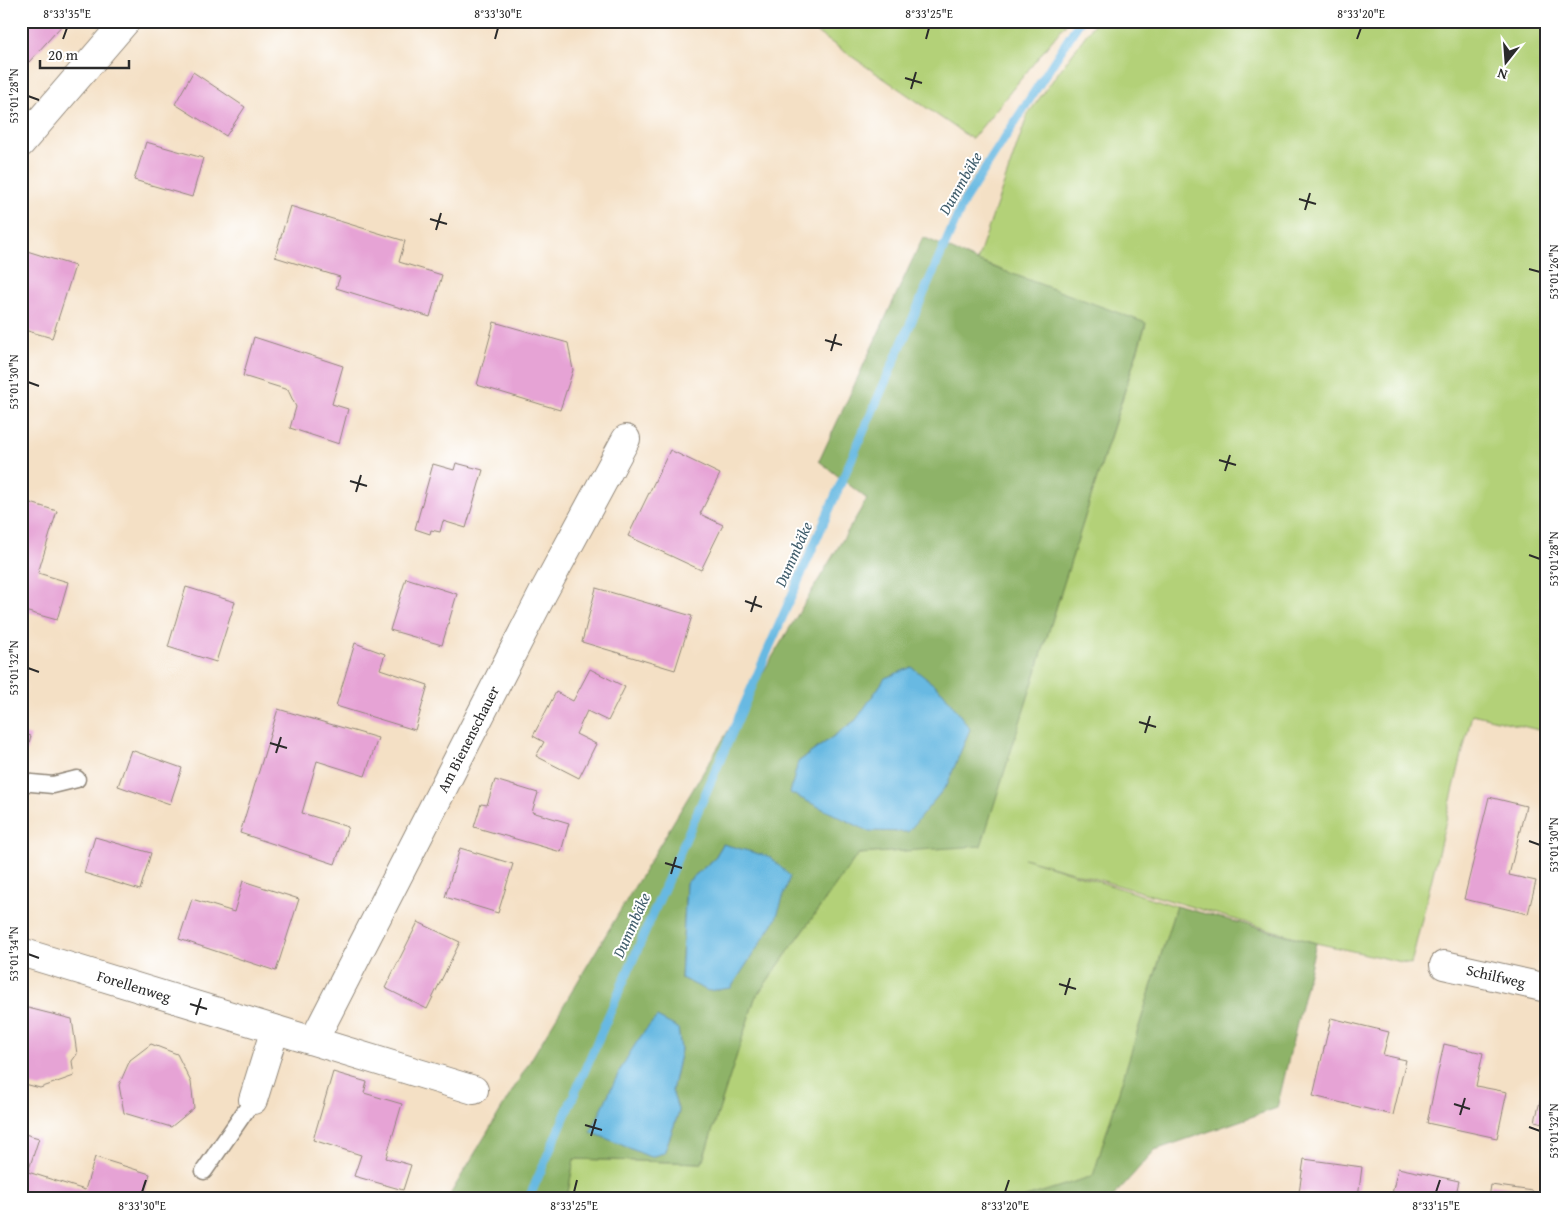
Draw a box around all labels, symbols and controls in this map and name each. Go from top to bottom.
text: 8°33'35"E [43,5,91,22]
text: 8°33'30"E [474,5,522,22]
text: 8°33'25"E [905,5,953,22]
text: 8°33'20"E [1337,5,1385,22]
scale bar [40,38,129,70]
north arrow [1480,38,1530,88]
text: 20 m [48,44,79,65]
text: N [1494,63,1510,85]
text: 53°01'28"N [5,68,22,124]
water label: Dummbäke [932,147,988,220]
text: 53°01'26"N [1545,244,1562,300]
text: 53°01'30"N [5,354,22,410]
water label: Dummbäke [768,517,818,591]
text: 53°01'28"N [1545,531,1562,587]
text: 53°01'32"N [5,640,22,696]
street label: Am Bienenschauer [432,682,504,796]
text: 53°01'30"N [1545,817,1562,873]
water label: Dummbäke [606,888,656,962]
text: 53°01'34"N [5,926,22,982]
street label: Schilfweg [1464,959,1528,993]
street label: Forellenweg [95,965,174,1007]
text: 53°01'32"N [1545,1103,1562,1159]
text: 8°33'30"E [118,1197,166,1214]
text: 8°33'25"E [550,1197,598,1214]
text: 8°33'20"E [981,1197,1029,1214]
text: 8°33'15"E [1412,1197,1460,1214]

